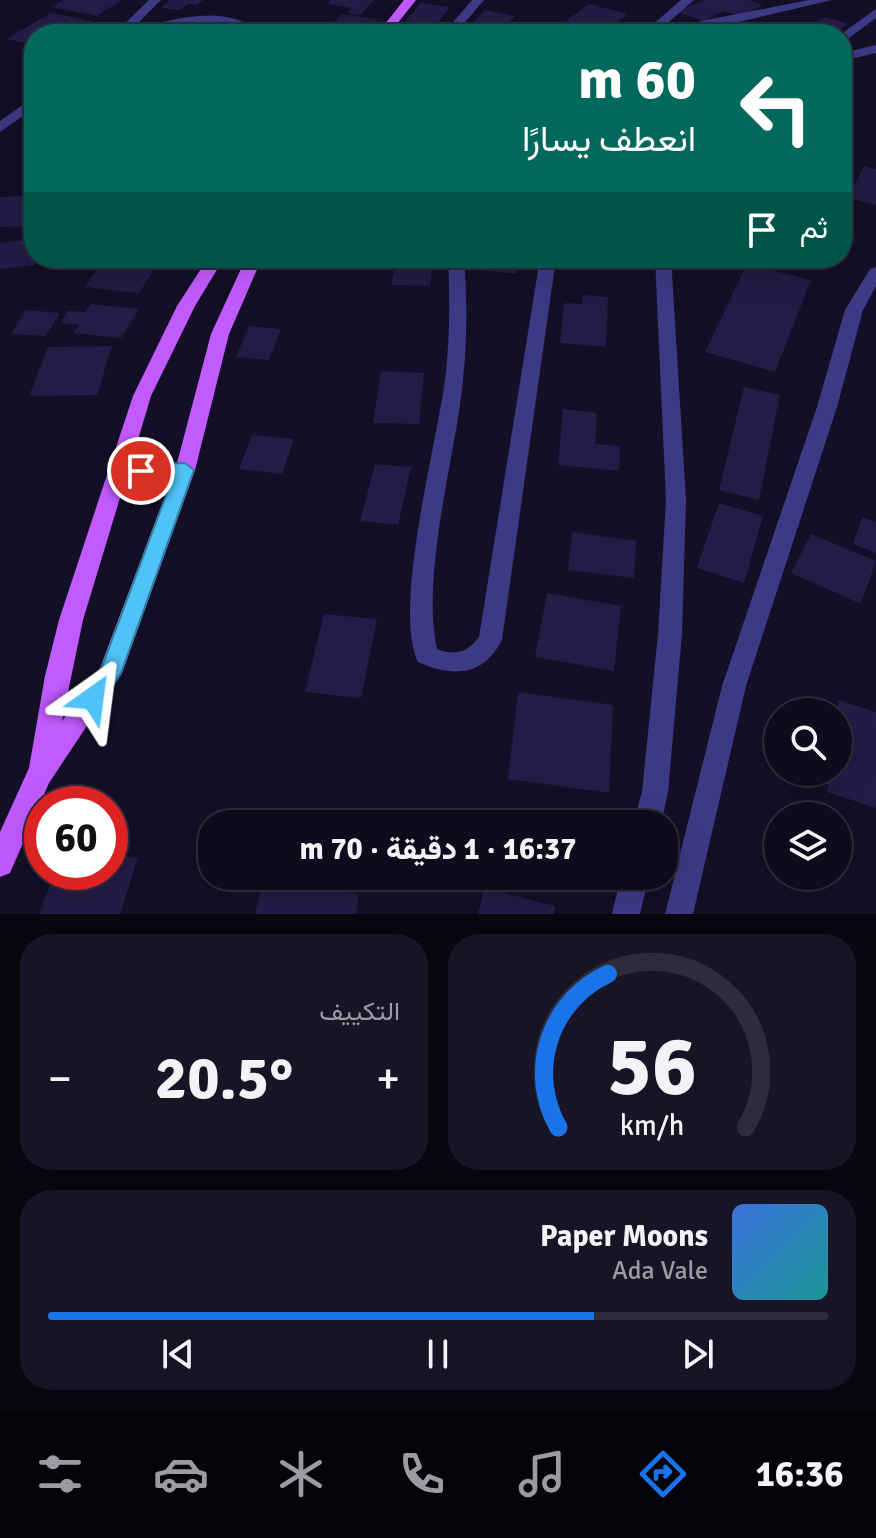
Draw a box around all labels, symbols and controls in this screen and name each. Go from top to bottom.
text: 60 m [578,45,696,114]
icon: left [724,56,828,160]
text: انعطف يسارًا [522,117,696,162]
icon: arrive [740,208,784,252]
text: ثم [800,210,828,247]
pin [107,437,175,505]
icon: arrive [119,449,163,493]
position arrow [51,656,135,740]
map controls [764,698,852,890]
button: search [764,698,852,786]
speed limit sign: 60 [24,786,128,890]
button: layers [764,802,852,890]
text: 16:37 · 1 دقيقة · 70 m [300,831,576,868]
text: التكييف [319,996,400,1028]
text: 56 [607,1016,697,1118]
text: 20.5° [155,1042,293,1116]
text: − [48,1052,72,1106]
text: + [376,1052,400,1106]
text: km/h [620,1108,684,1143]
text: Paper Moons [540,1218,708,1255]
text: Ada Vale [612,1255,708,1287]
icon: previous [156,1332,200,1376]
icon: pause [416,1332,460,1376]
icon: next [676,1332,720,1376]
icon: filters [32,1446,88,1502]
icon: car [153,1446,209,1502]
icon: climate [273,1446,329,1502]
icon: phone [394,1446,450,1502]
icon: music [514,1446,570,1502]
icon: directions [635,1446,691,1502]
text: 16:36 [755,1452,844,1497]

